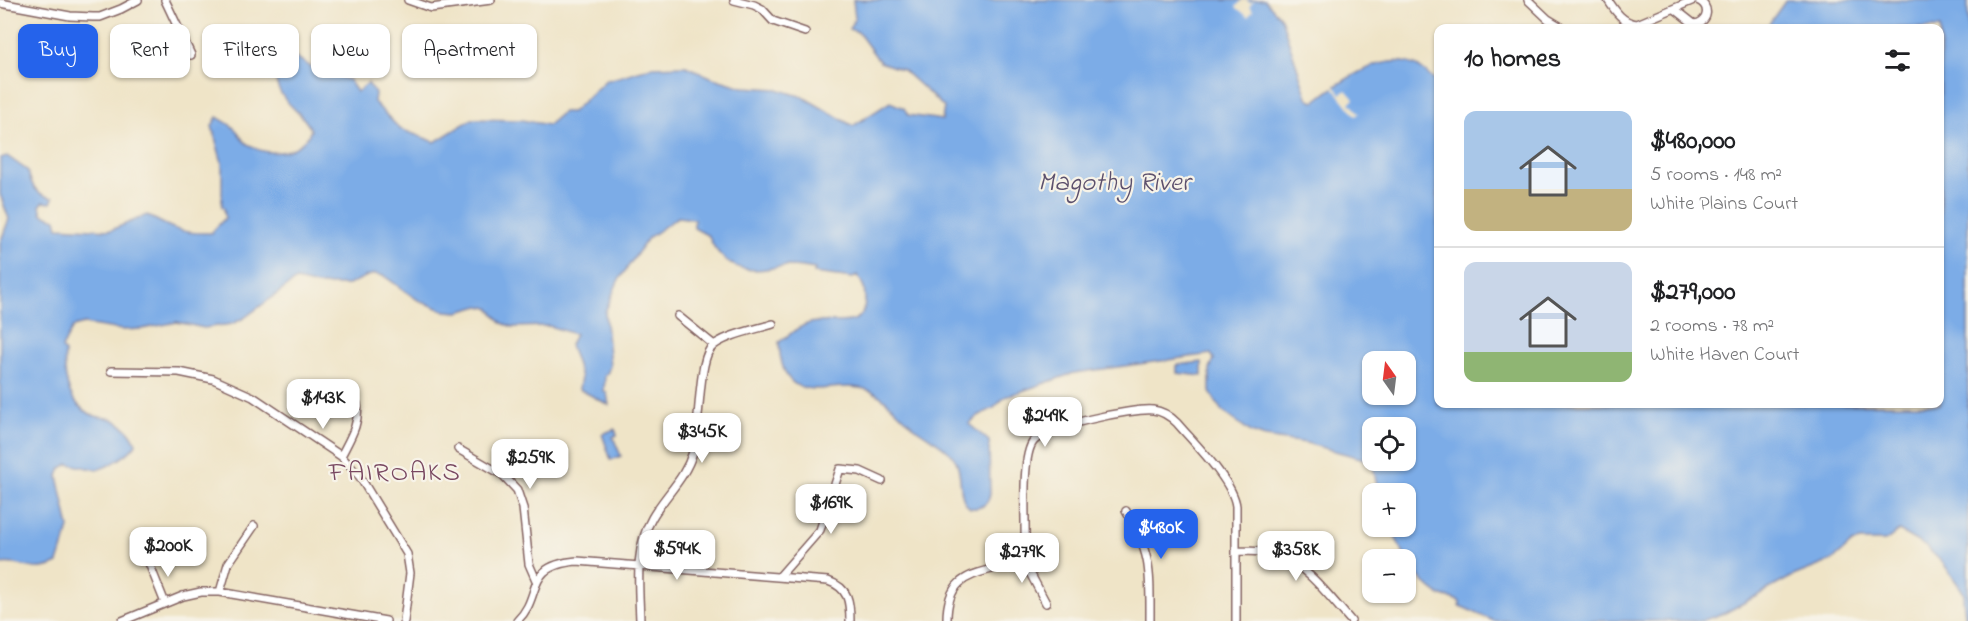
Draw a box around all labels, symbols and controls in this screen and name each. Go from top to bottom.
chip: Buy [18,24,98,78]
chip: Rent [110,24,190,78]
chip: Filters [202,24,299,78]
chip: New [311,24,390,78]
chip: Apartment [402,24,537,78]
text: 10 homes [1464,41,1561,79]
icon: filters [1881,44,1914,77]
text: $480,000 [1650,123,1736,161]
icon: home [1512,135,1584,207]
text: 5 rooms · 148 m² [1650,161,1782,190]
water label: Magothy River [1038,164,1194,204]
text: White Plains Court [1650,190,1798,219]
text: $279,000 [1650,274,1735,312]
icon: home [1512,286,1584,358]
text: 2 rooms · 78 m² [1650,312,1774,341]
text: White Haven Court [1650,341,1800,370]
north arrow [1362,351,1416,405]
map controls [1362,351,1416,603]
pin: $143K [281,379,365,430]
text: $143K [301,384,345,413]
pin: $249K [1003,397,1087,448]
text: $249K [1022,402,1068,431]
pin: $345K [660,413,744,464]
button: locate [1362,417,1416,471]
text: $345K [677,418,727,447]
pin: $259K [488,439,572,490]
text: $259K [505,444,555,473]
district label: FAIROAKS [328,454,461,493]
button: + [1362,483,1416,537]
pin: $169K [789,484,873,535]
text: $169K [810,489,852,518]
pin: $480K [1119,509,1203,560]
text: $480K [1138,514,1184,543]
pin: $200K [126,527,210,578]
pin: $594K [635,530,719,581]
pin: $358K [1254,531,1338,582]
text: $200K [143,532,193,561]
pin: $279K [980,533,1064,584]
text: $594K [653,535,701,564]
text: $358K [1272,536,1321,565]
text: $279K [999,538,1045,567]
button: − [1362,549,1416,603]

